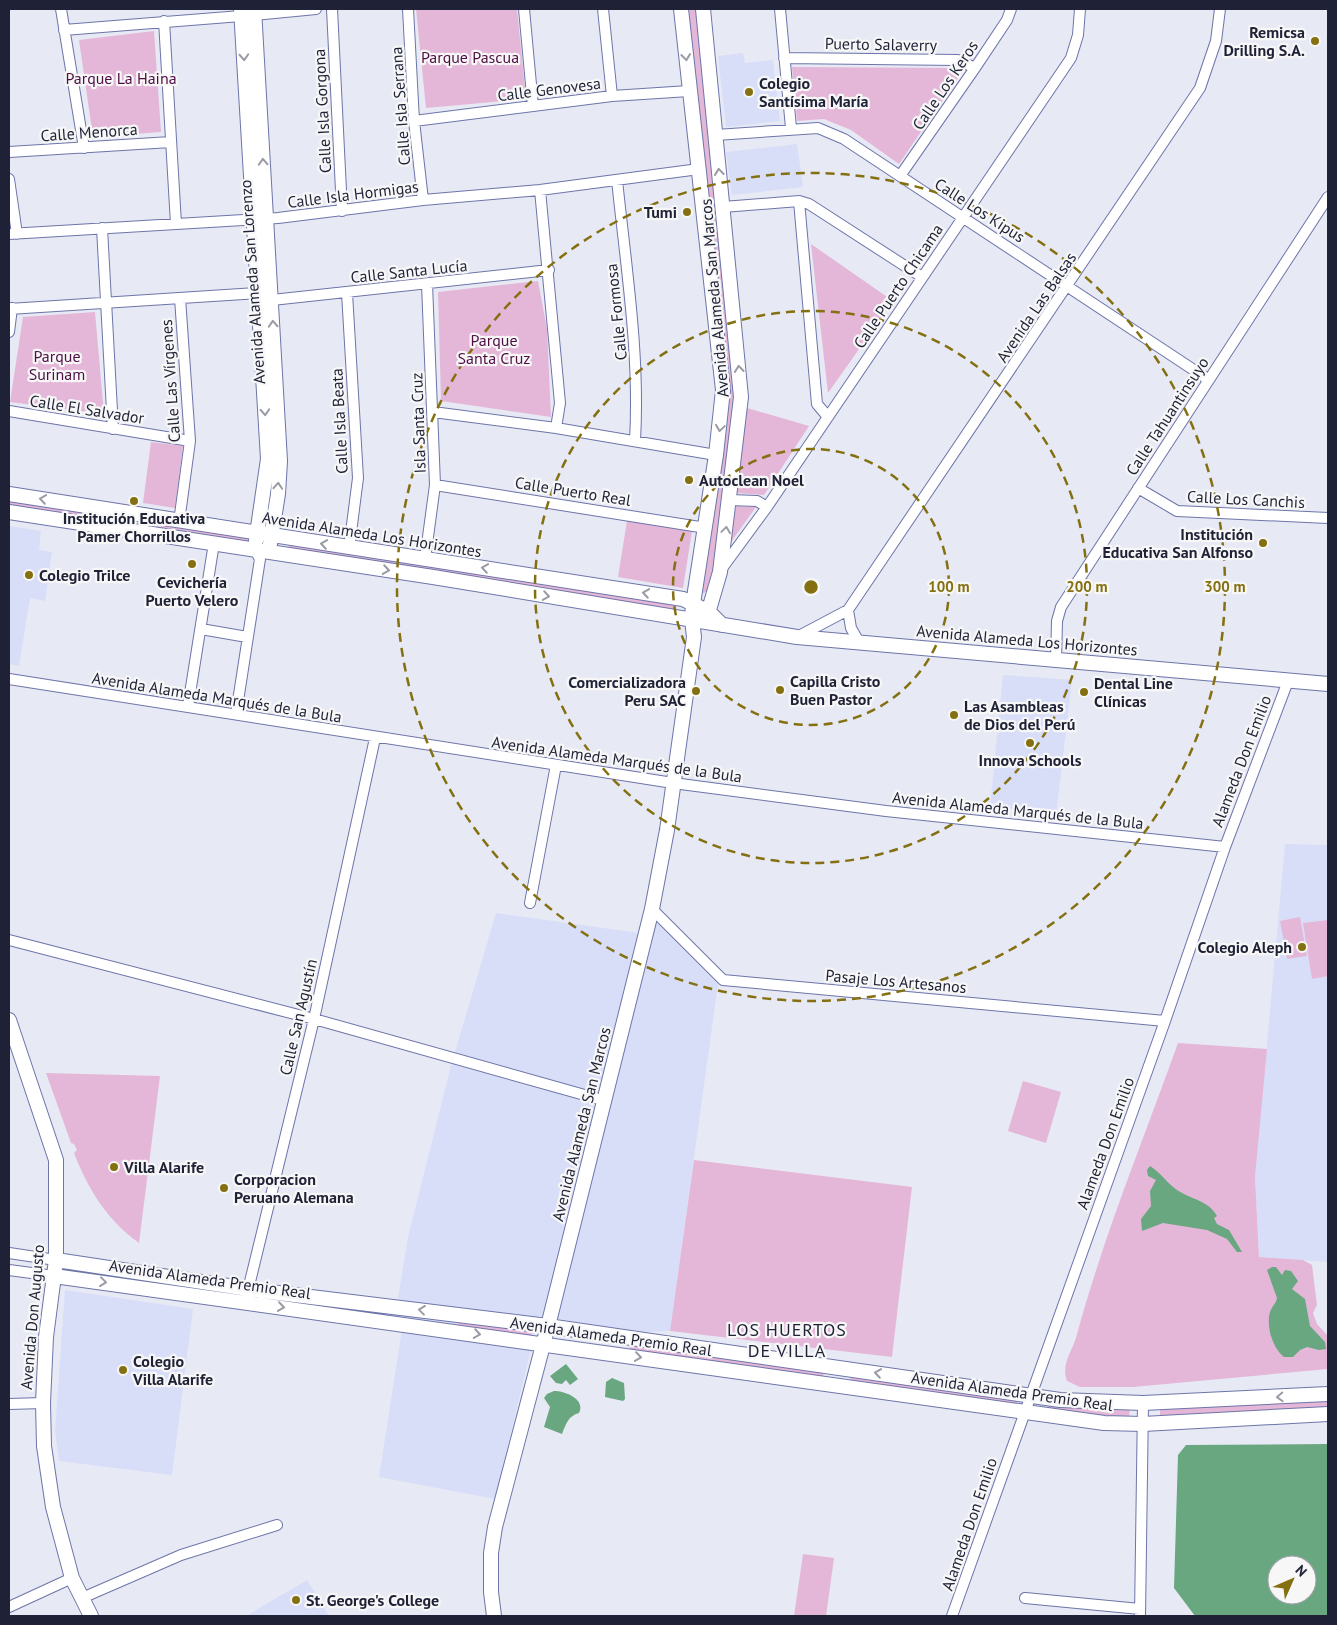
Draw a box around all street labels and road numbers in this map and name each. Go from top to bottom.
street label: Puerto Salaverry [825,33,938,55]
street label: Calle Los Keros [908,36,982,133]
street label: Calle Isla Serrana [386,46,414,166]
street label: Calle Isla Gorgona [309,48,335,174]
street label: Calle Genovesa [496,73,602,105]
street label: Calle Menorca [40,119,138,145]
street label: Calle Los Kipus [931,173,1029,247]
street label: Calle Isla Hormigas [286,176,420,212]
street label: Avenida Alameda San Lorenzo [235,179,269,385]
street label: Avenida Alameda San Marcos [695,198,733,398]
street label: Calle Puerto Chicama [849,220,947,352]
street label: Avenida Las Balsas [992,248,1080,366]
street label: Calle Santa Lucía [350,255,468,287]
street label: Calle Formosa [601,263,631,361]
street label: Calle Las Vírgenes [156,319,184,443]
street label: Calle Tahuantinsuyo [1121,353,1213,479]
street label: Calle Isla Beata [326,368,352,474]
street label: Isla Santa Cruz [406,372,430,474]
street label: Calle El Salvador [28,390,146,428]
street label: Calle Puerto Real [514,472,633,510]
street label: Calle Los Canchis [1187,486,1306,512]
street label: Avenida Alameda Los Horizontes [261,507,483,561]
street label: Avenida Alameda Los Horizontes [916,620,1139,660]
street label: Avenida Alameda Marqués de la Bula [91,667,343,727]
street label: Alameda Don Emilio [1207,692,1275,830]
street label: Avenida Alameda Marqués de la Bula [491,732,743,786]
street label: Avenida Alameda Marqués de la Bula [891,787,1145,833]
street label: Calle San Agustín [275,957,321,1077]
street label: Pasaje Los Artesanos [825,965,968,997]
street label: Avenida Alameda San Marcos [547,1025,615,1223]
street label: Alameda Don Emilio [1072,1074,1138,1212]
street label: Avenida Don Augusto [16,1244,48,1390]
street label: Avenida Alameda Premio Real [108,1255,312,1303]
street label: Avenida Alameda Premio Real [509,1312,713,1360]
street label: Avenida Alameda Premio Real [910,1367,1114,1415]
street label: Alameda Don Emilio [937,1455,1001,1593]

